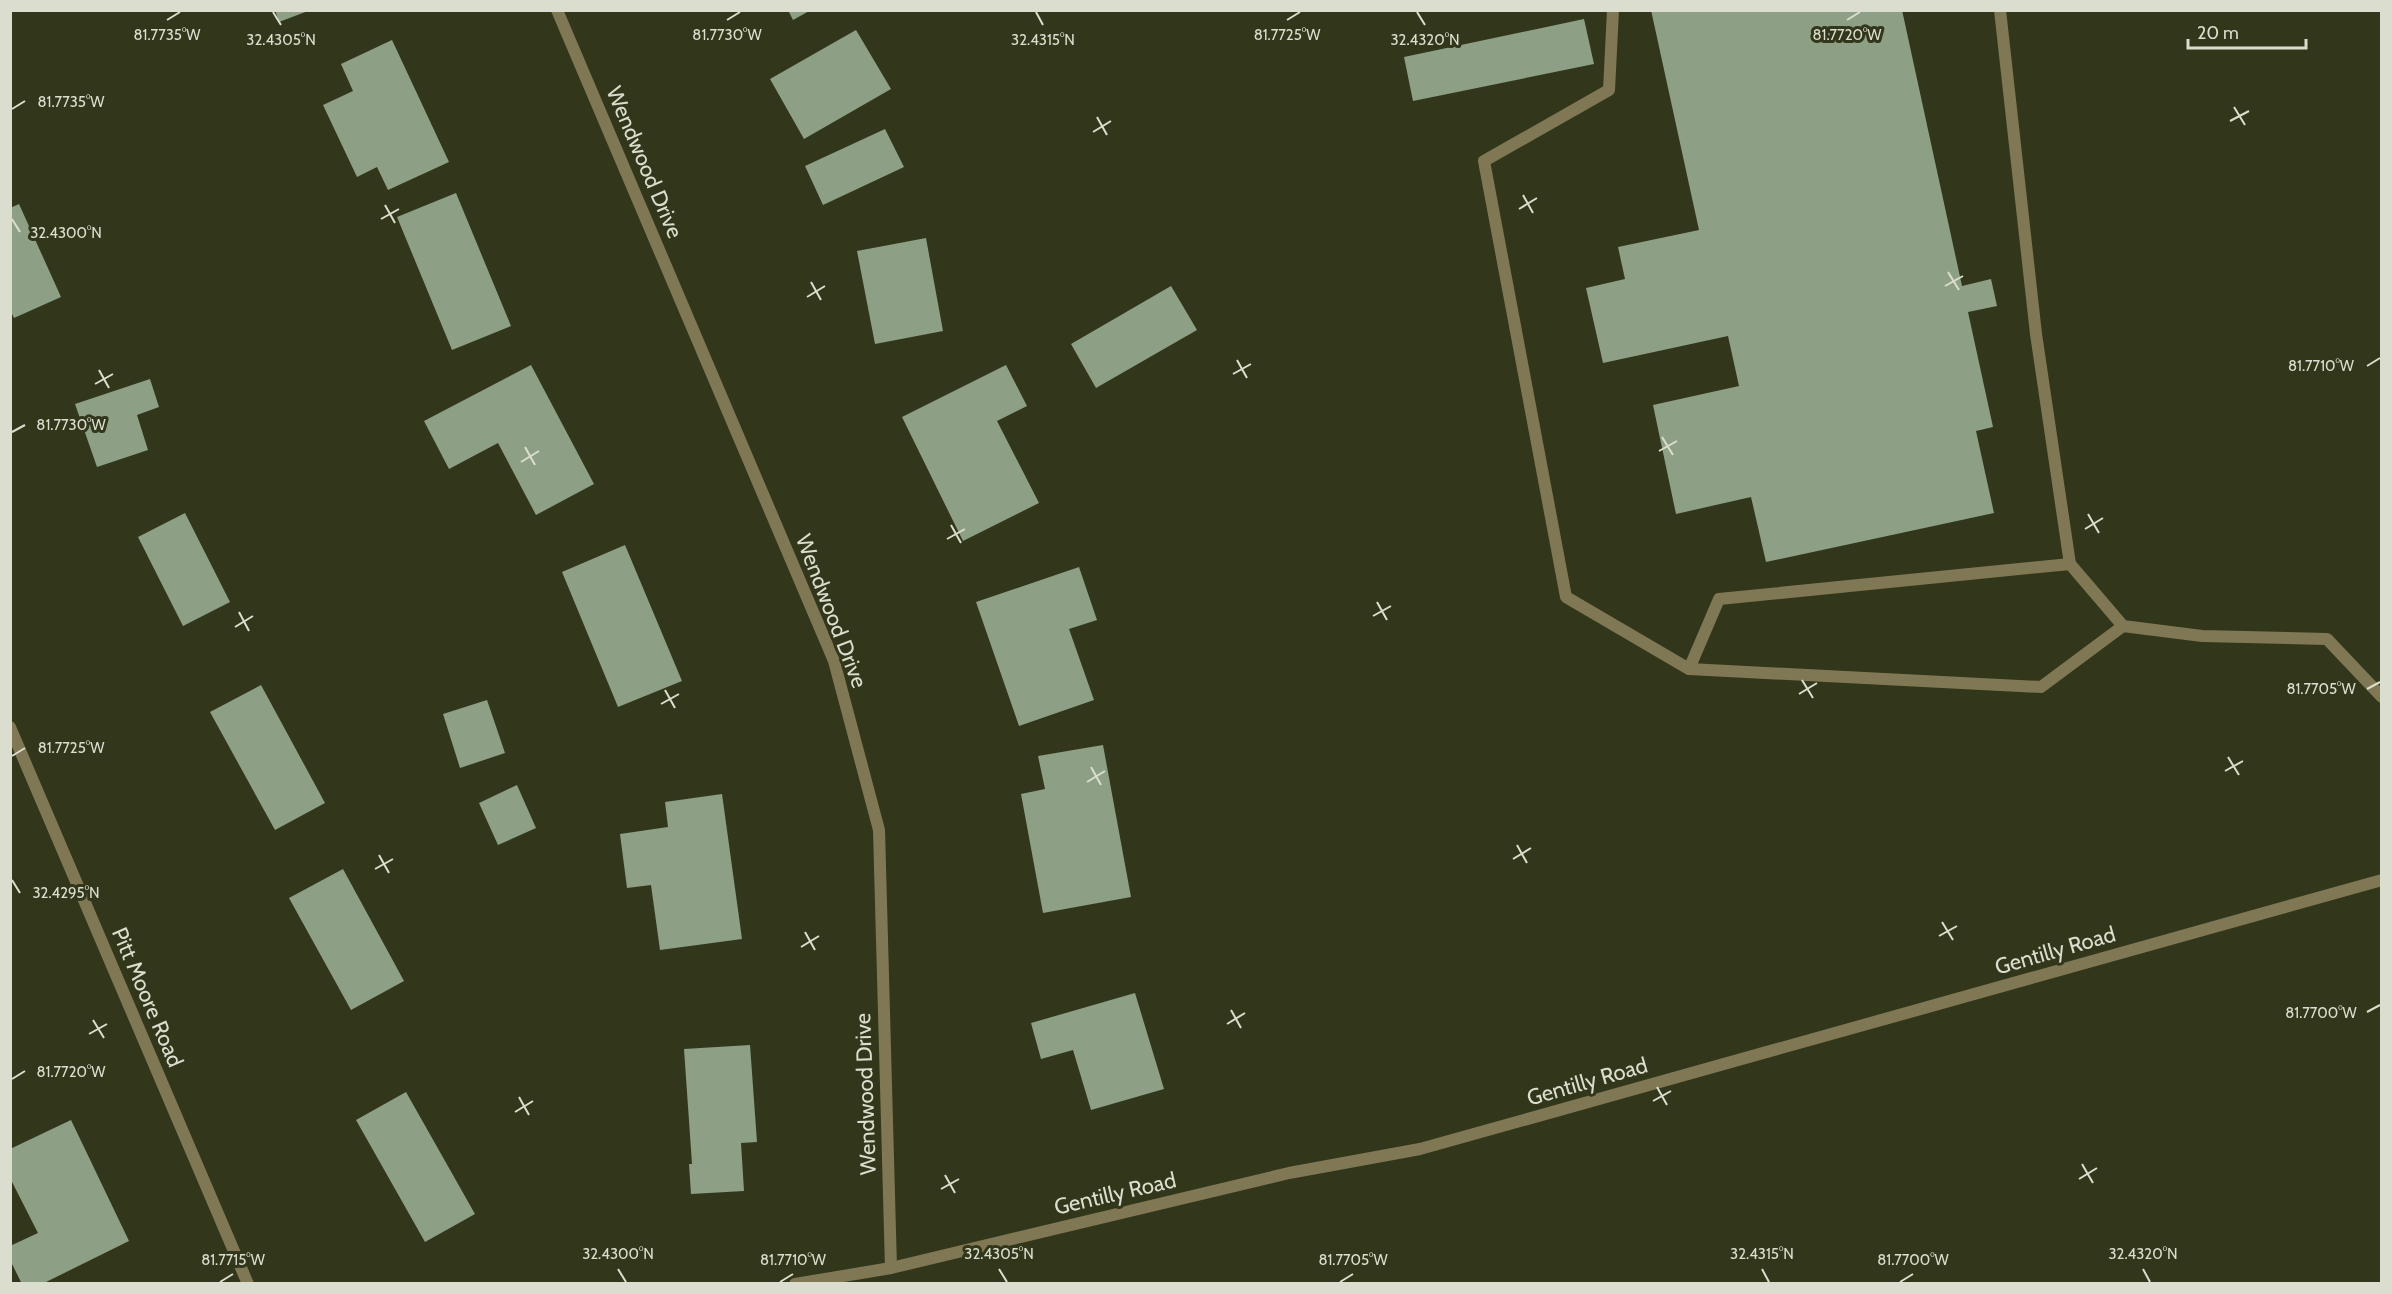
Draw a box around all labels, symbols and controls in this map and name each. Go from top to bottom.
scale bar [2188,12,2306,50]
text: 20 m [2197,22,2239,44]
text: 81.7735°W [134,26,201,44]
text: 81.7730°W [692,26,762,44]
text: 81.7725°W [1254,26,1321,44]
text: 81.7720°W [1812,26,1882,44]
text: 32.4305°N [246,31,316,49]
text: 32.4315°N [1011,31,1075,49]
text: 32.4320°N [1390,31,1460,49]
street label: Wendwood Drive [600,82,689,242]
text: 81.7735°W [38,93,105,111]
text: 32.4300°N [30,224,102,242]
text: 81.7710°W [2288,357,2355,375]
text: 81.7730°W [36,416,106,434]
street label: Wendwood Drive [790,531,873,692]
text: 81.7705°W [2286,680,2356,698]
text: 81.7725°W [38,739,105,757]
text: 32.4295°N [32,884,100,902]
street label: Gentilly Road [1992,920,2119,981]
street label: Pitt Moore Road [106,923,189,1071]
text: 81.7700°W [2285,1004,2358,1022]
street label: Wendwood Drive [849,1012,882,1176]
street label: Gentilly Road [1524,1051,1651,1112]
text: 81.7720°W [36,1063,106,1081]
street label: Gentilly Road [1052,1166,1179,1221]
text: 32.4300°N [582,1245,654,1263]
text: 32.4305°N [964,1245,1034,1263]
text: 32.4315°N [1730,1245,1794,1263]
text: 32.4320°N [2108,1245,2178,1263]
text: 81.7715°W [201,1251,266,1269]
text: 81.7710°W [760,1251,827,1269]
text: 81.7705°W [1318,1251,1388,1269]
text: 81.7700°W [1877,1251,1950,1269]

